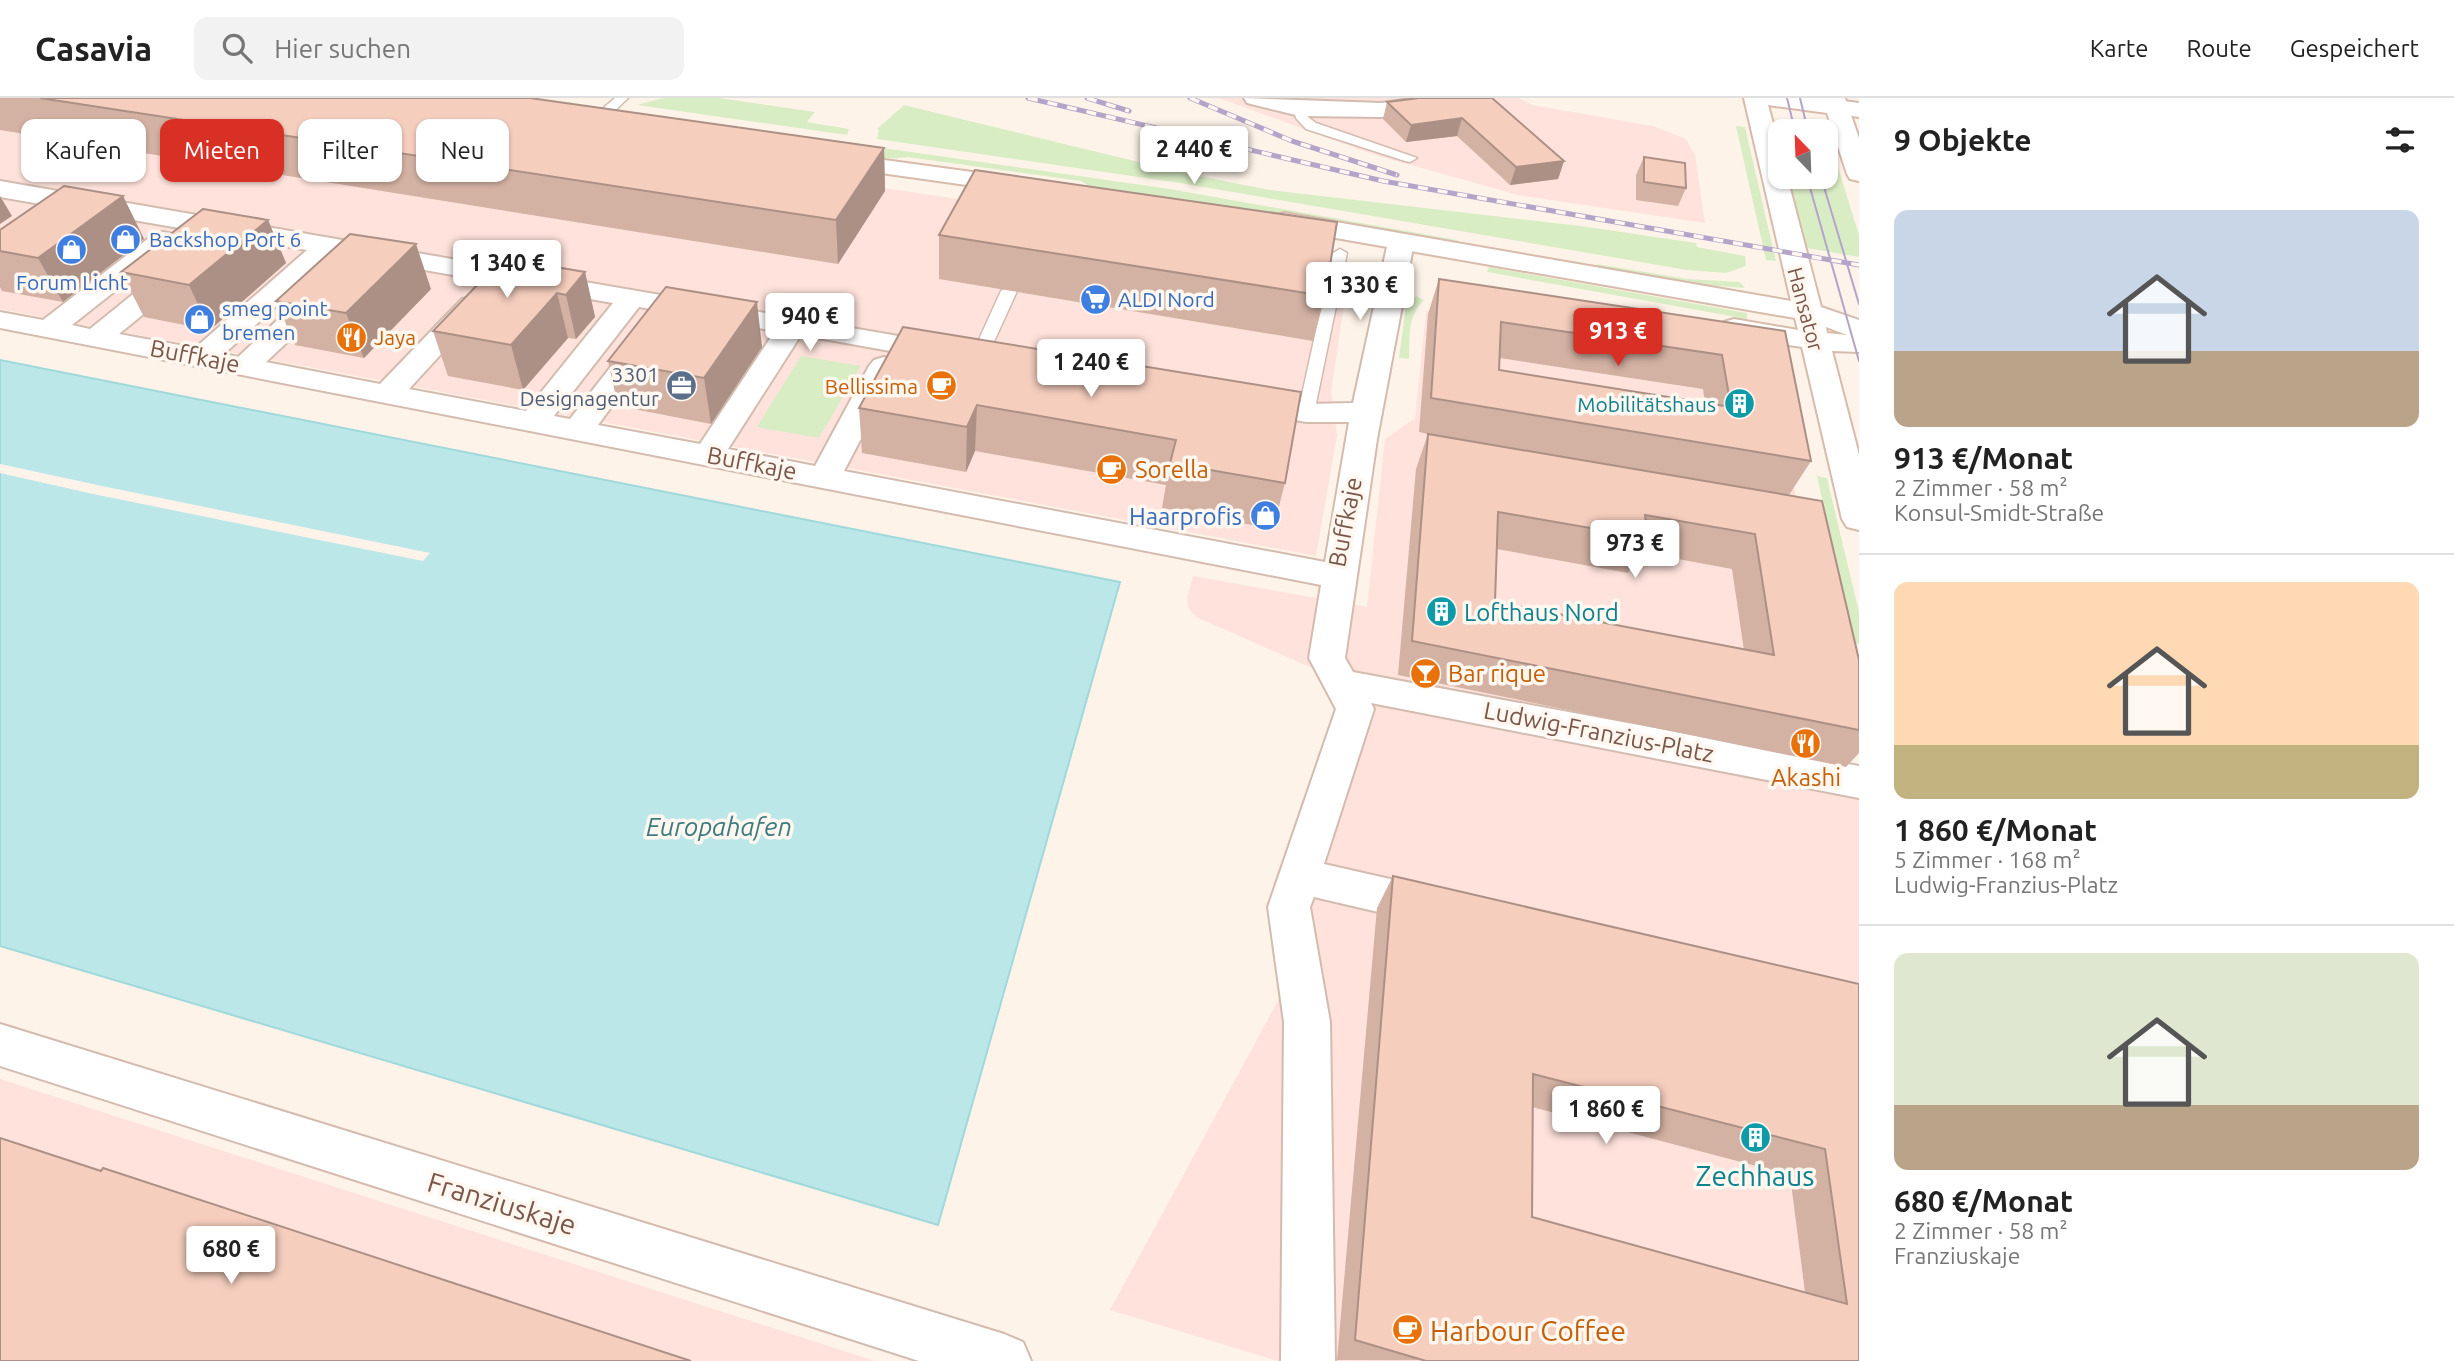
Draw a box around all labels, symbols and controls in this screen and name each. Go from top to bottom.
search box [194,17,684,80]
icon: search [218,29,256,67]
text: Casavia [35,30,152,67]
text: Hier suchen [274,34,411,63]
text: Karte [2090,35,2148,62]
text: Route [2186,35,2252,62]
text: Gespeichert [2290,35,2419,62]
chip: Kaufen [21,119,146,182]
chip: Mieten [160,119,284,182]
chip: Filter [298,119,402,182]
chip: Neu [416,119,509,182]
north arrow [1768,119,1838,189]
map controls [1768,119,1838,189]
icon: filters [2381,121,2419,159]
text: 9 Objekte [1894,123,2032,157]
pin: 2 440 € [1129,126,1259,186]
text: 2 440 € [1156,136,1232,161]
shop icon: Backshop Port 6 [109,222,143,256]
place label: Backshop Port 6 [149,227,301,251]
shop icon: Forum Licht [55,233,89,267]
pin: 1 340 € [442,240,572,300]
text: 1 340 € [469,250,545,275]
icon: home [2094,256,2220,382]
pin: 1 330 € [1295,262,1425,322]
street label: Hansator [1783,264,1829,354]
place label: Forum Licht [16,270,128,294]
text: 1 330 € [1322,272,1398,297]
supermarket icon: ALDI Nord [1078,282,1112,316]
place label: ALDI Nord [1118,287,1215,311]
pin: 940 € [761,294,859,353]
place label: smeg point bremen [222,296,328,344]
shop icon: smeg point bremen [182,303,216,337]
text: 940 € [781,303,839,328]
pin: 913 € [1569,308,1667,368]
text: 913 € [1589,318,1647,343]
restaurant icon: Jaya [334,320,368,354]
place label: Jaya [374,325,416,349]
street label: Buffkaje [148,334,242,378]
pin: 1 240 € [1026,340,1156,399]
text: 1 240 € [1053,349,1129,374]
place label: 3301 Designagentur [520,362,659,410]
office icon: 3301 Designagentur [665,369,699,403]
cafe icon: Bellissima [924,369,958,403]
place label: Bellissima [825,374,918,398]
building icon: Mobilitätshaus [1722,387,1756,421]
place label: Mobilitätshaus [1577,392,1716,416]
street label: Buffkaje [705,441,799,485]
text: 913 €/Monat [1894,441,2073,475]
cafe icon: Sorella [1095,452,1129,486]
place label: Sorella [1135,456,1209,483]
street label: Buffkaje [1323,475,1367,569]
text: 2 Zimmer · 58 m² [1894,475,2068,500]
shop icon: Haarprofis [1248,499,1282,533]
text: Konsul-Smidt-Straße [1894,500,2104,525]
place label: Haarprofis [1129,503,1242,530]
pin: 973 € [1586,520,1684,580]
text: 973 € [1606,530,1664,555]
building icon: Lofthaus Nord [1424,595,1458,629]
place label: Lofthaus Nord [1464,599,1619,626]
icon: home [2094,628,2220,754]
bar icon: Bar rique [1408,656,1442,690]
place label: Bar rique [1448,660,1546,687]
street label: Ludwig-Franzius-Platz [1482,696,1716,768]
restaurant icon: Akashi [1789,726,1823,760]
place label: Akashi [1771,764,1841,791]
water label: Europahafen [646,812,792,841]
text: 1 860 €/Monat [1894,813,2097,847]
text: 5 Zimmer · 168 m² [1894,847,2081,872]
text: Ludwig-Franzius-Platz [1894,872,2118,897]
icon: home [2094,999,2220,1125]
pin: 1 860 € [1541,1086,1671,1146]
text: 1 860 € [1568,1096,1644,1121]
building icon: Zechhaus [1738,1121,1772,1155]
place label: Zechhaus [1696,1160,1814,1191]
street label: Franziuskaje [424,1166,580,1240]
text: 680 €/Monat [1894,1184,2073,1218]
text: 2 Zimmer · 58 m² [1894,1218,2068,1243]
pin: 680 € [182,1226,280,1286]
text: 680 € [202,1236,260,1261]
text: Franziuskaje [1894,1243,2020,1268]
cafe icon: Harbour Coffee [1390,1313,1424,1347]
place label: Harbour Coffee [1430,1315,1626,1346]

